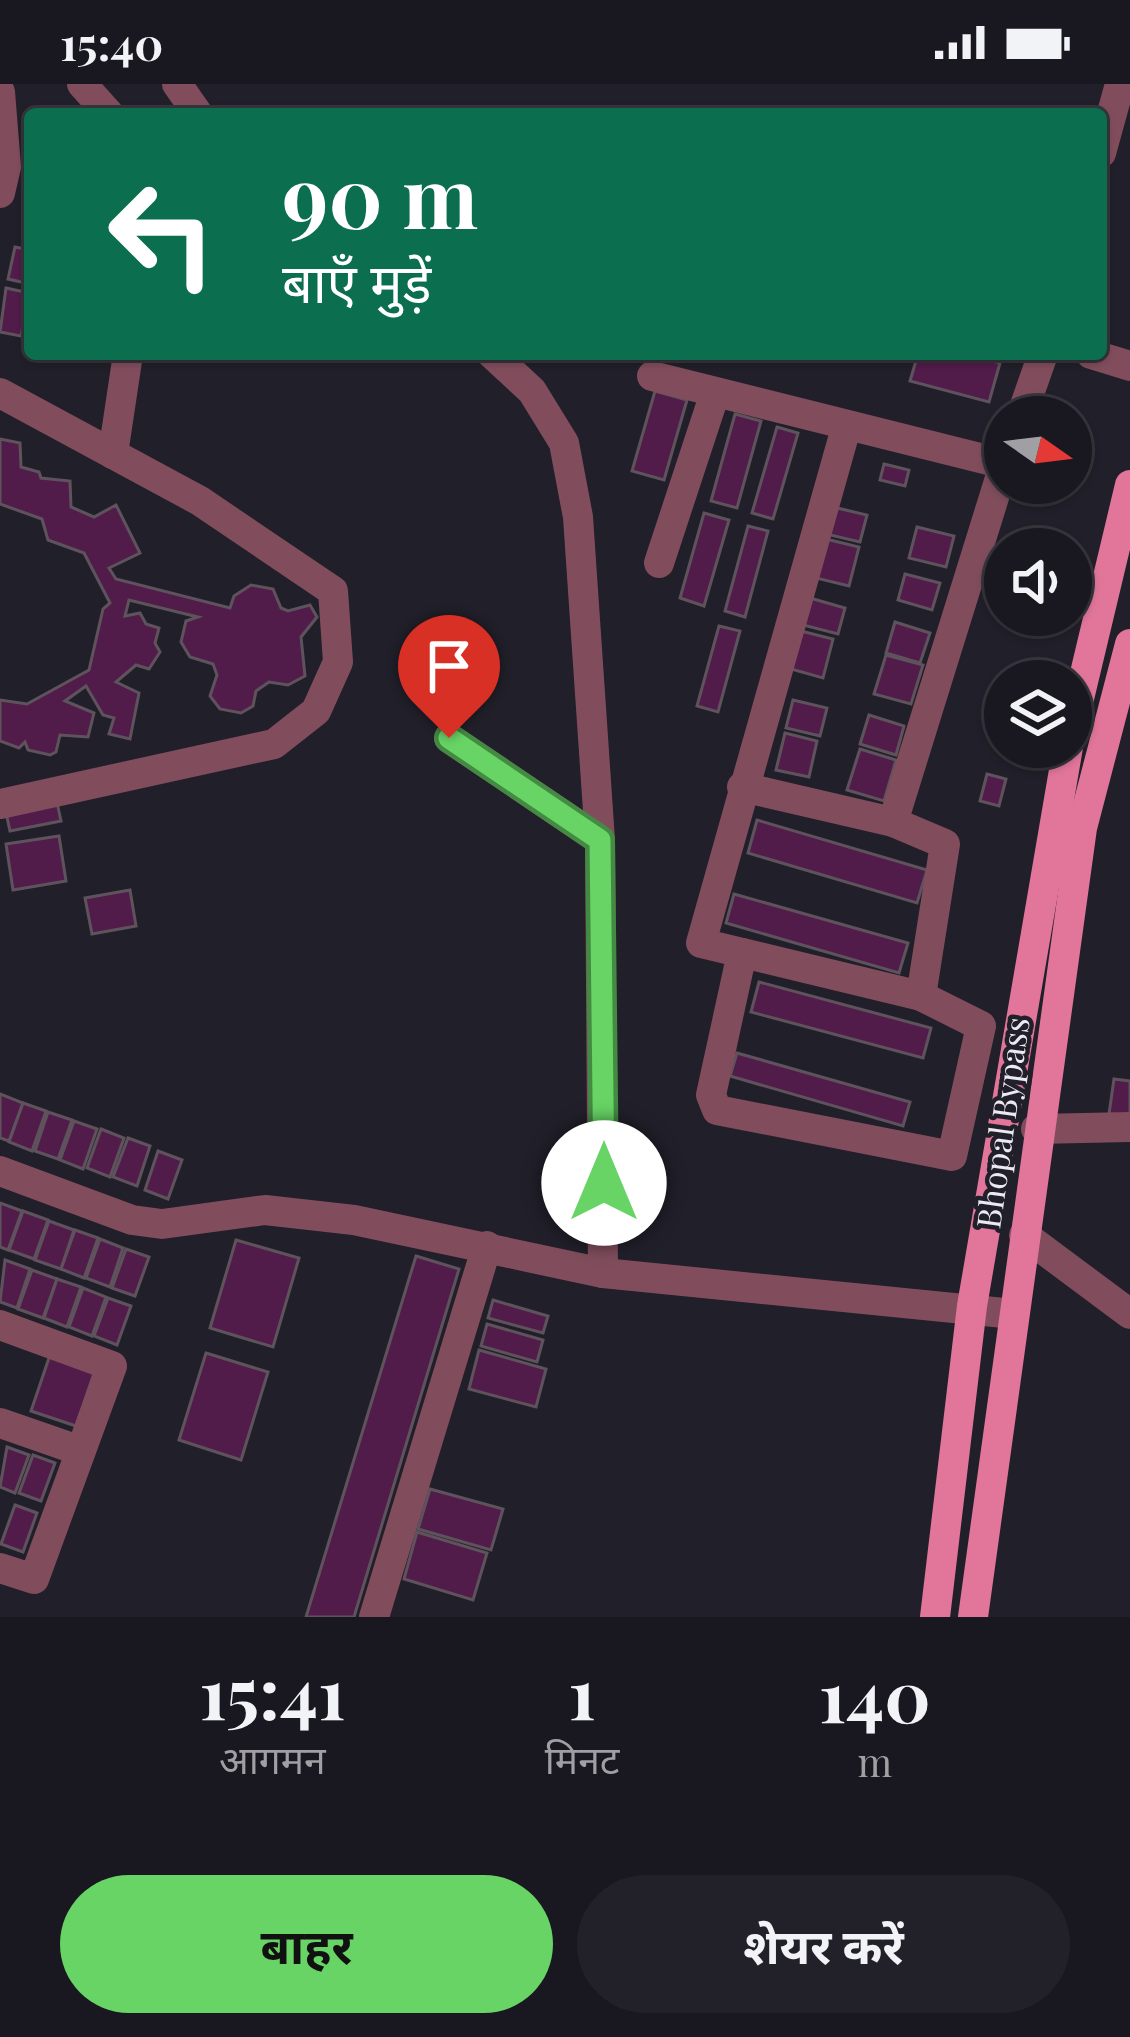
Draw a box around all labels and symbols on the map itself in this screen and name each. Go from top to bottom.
north arrow [984,396,1092,504]
pin [398,615,500,738]
street label: Bhopal Bypass [964,1014,1038,1231]
position arrow [541,1120,667,1246]

